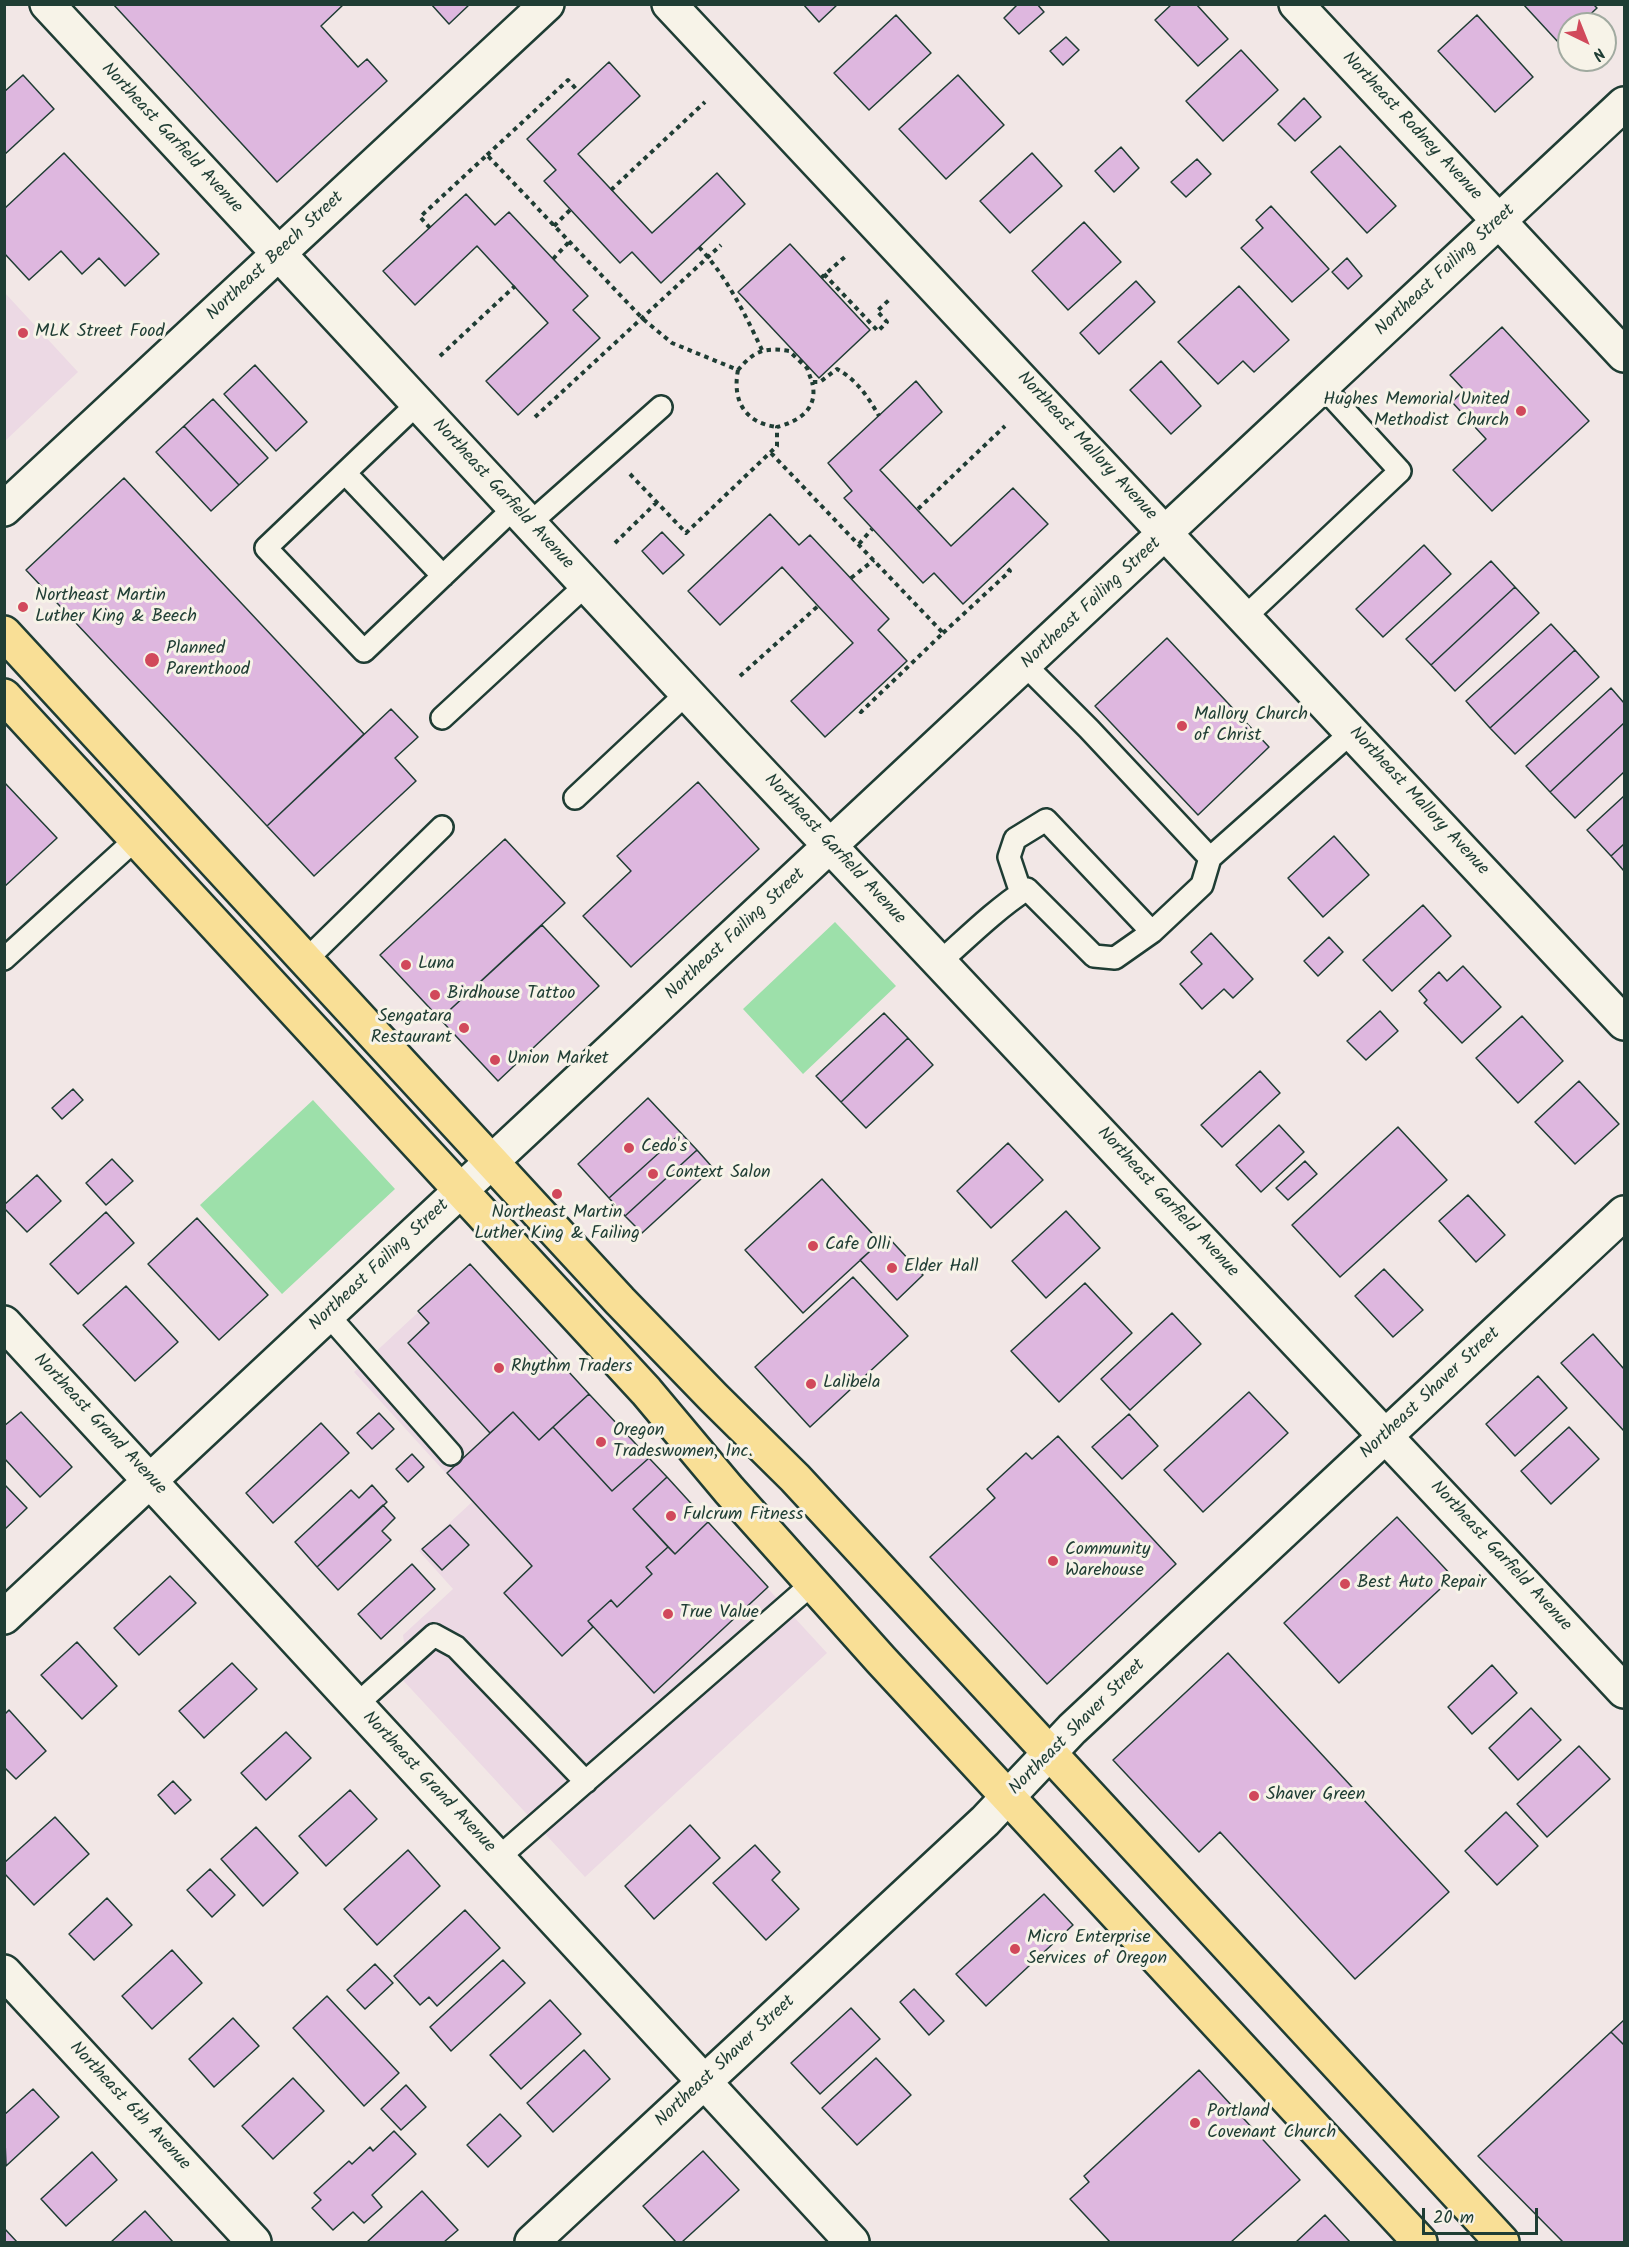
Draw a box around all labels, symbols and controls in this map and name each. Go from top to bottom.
north arrow [1557,12,1617,72]
text: N [1586,41,1610,67]
street label: Northeast Rodney Avenue [1337,48,1485,206]
street label: Northeast Garfield Avenue [96,59,246,219]
street label: Northeast Beech Street [203,188,349,326]
street label: Northeast Failing Street [1372,201,1520,341]
place label: MLK Street Food [35,322,164,344]
marker: MLK Street Food [16,326,30,340]
street label: Northeast Mallory Avenue [1011,368,1161,526]
place label: Hughes Memorial United Methodist Church [1323,390,1509,432]
marker: Hughes Memorial United Methodist Church [1514,404,1528,418]
street label: Northeast Garfield Avenue [427,415,577,575]
street label: Northeast Failing Street [1018,534,1166,674]
place label: Northeast Martin Luther King & Beech [35,586,197,628]
marker: Northeast Martin Luther King & Beech [16,600,30,614]
place label: Planned Parenthood [166,639,250,682]
marker: Planned Parenthood [143,651,161,669]
place label: Mallory Church of Christ [1194,705,1308,748]
marker: Mallory Church of Christ [1175,719,1189,733]
street label: Northeast Mallory Avenue [1343,723,1493,881]
street label: Northeast Garfield Avenue [759,770,909,930]
street label: Northeast Failing Street [662,865,810,1005]
place label: Luna [418,954,455,976]
marker: Luna [399,958,413,972]
place label: Birdhouse Tattoo [447,984,575,1006]
marker: Birdhouse Tattoo [428,988,442,1002]
place label: Sengatara Restaurant [371,1007,452,1050]
marker: Sengatara Restaurant [457,1021,471,1035]
place label: Union Market [507,1049,609,1071]
marker: Union Market [488,1053,502,1067]
street label: Northeast Garfield Avenue [1092,1123,1242,1283]
place label: Cedo's [641,1137,687,1159]
marker: Cedo's [622,1141,636,1155]
place label: Context Salon [665,1163,771,1185]
marker: Context Salon [646,1167,660,1181]
marker: Northeast Martin Luther King & Failing [550,1187,564,1201]
street label: Northeast Failing Street [306,1196,454,1336]
place label: Northeast Martin Luther King & Failing [474,1203,640,1246]
place label: Cafe Olli [825,1235,890,1257]
marker: Cafe Olli [806,1239,820,1253]
place label: Elder Hall [904,1257,979,1279]
marker: Elder Hall [885,1261,899,1275]
street label: Northeast Shaver Street [1357,1324,1505,1464]
street label: Northeast Grand Avenue [28,1350,170,1500]
place label: Rhythm Traders [511,1357,632,1379]
marker: Rhythm Traders [492,1361,506,1375]
place label: Lalibela [823,1373,880,1395]
marker: Lalibela [804,1377,818,1391]
place label: Oregon Tradeswomen, Inc. [613,1421,753,1464]
marker: Oregon Tradeswomen, Inc. [594,1435,608,1449]
street label: Northeast Garfield Avenue [1425,1477,1575,1637]
place label: Fulcrum Fitness [683,1505,803,1527]
marker: Fulcrum Fitness [664,1509,678,1523]
place label: Community Warehouse [1065,1540,1151,1582]
marker: Community Warehouse [1046,1554,1060,1568]
place label: Best Auto Repair [1357,1573,1486,1595]
marker: Best Auto Repair [1338,1577,1352,1591]
place label: True Value [680,1603,759,1625]
marker: True Value [661,1607,675,1621]
street label: Northeast Shaver Street [1005,1655,1151,1801]
street label: Northeast Grand Avenue [357,1708,499,1858]
place label: Shaver Green [1266,1785,1365,1807]
marker: Shaver Green [1247,1789,1261,1803]
place label: Micro Enterprise Services of Oregon [1027,1928,1167,1970]
marker: Micro Enterprise Services of Oregon [1008,1942,1022,1956]
street label: Northeast Shaver Street [652,1992,800,2132]
street label: Northeast 6th Avenue [64,2038,194,2176]
place label: Portland Covenant Church [1207,2102,1336,2144]
marker: Portland Covenant Church [1188,2116,1202,2130]
scale bar [1425,2196,1540,2234]
text: 20 m [1433,2204,1474,2233]

